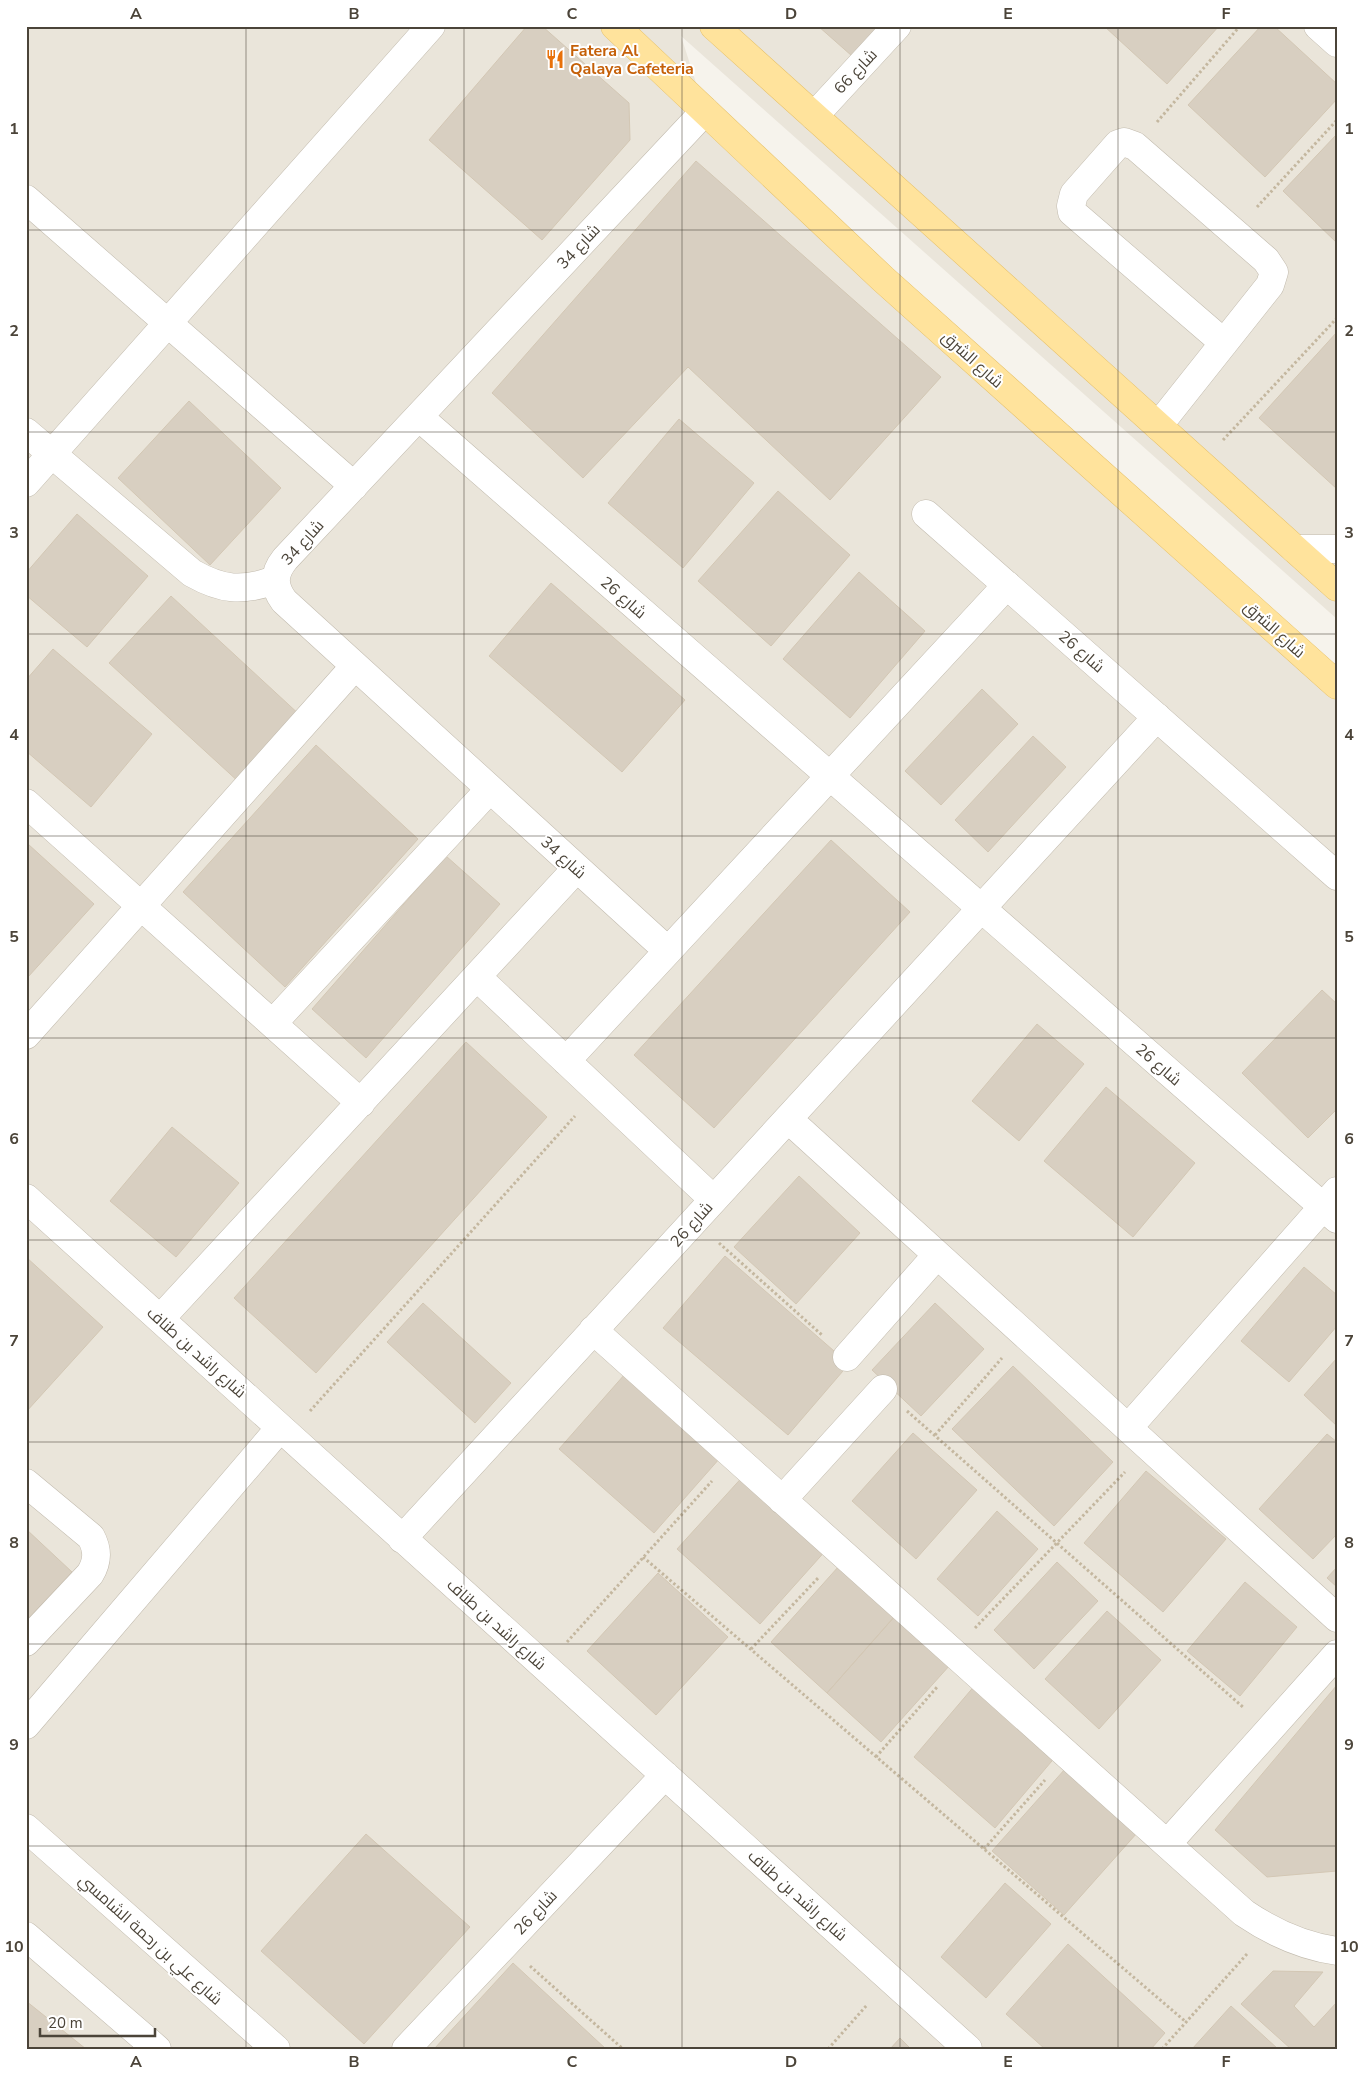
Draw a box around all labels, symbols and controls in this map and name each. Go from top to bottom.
text: A [130,3,142,25]
text: B [348,3,360,25]
text: C [567,3,578,25]
text: D [785,3,797,25]
text: E [1003,3,1013,25]
text: F [1222,3,1231,25]
place label: Fatera Al Qalaya Cafeteria [570,40,694,80]
street label: شارع 66 [829,44,882,99]
restaurant icon: Fatera Al Qalaya Cafeteria [544,48,566,70]
text: 1 [9,118,19,140]
text: 1 [1344,118,1354,140]
street label: شارع 34 [552,219,605,274]
text: 2 [9,320,19,342]
text: 2 [1344,320,1354,342]
street label: شارع الشرق [937,326,1008,393]
street label: شارع 34 [276,515,329,570]
text: 3 [9,522,19,544]
text: 3 [1344,522,1354,544]
street label: شارع 26 [596,572,651,624]
street label: شارع الشرق [1239,596,1310,663]
street label: شارع 26 [1054,626,1109,678]
text: 4 [9,724,19,746]
text: 4 [1344,724,1354,746]
street label: شارع 34 [536,831,591,884]
text: 5 [9,926,19,948]
text: 5 [1344,926,1354,948]
street label: شارع 26 [1131,1039,1186,1091]
text: 6 [9,1128,19,1150]
text: 6 [1344,1128,1354,1150]
street label: شارع 26 [665,1197,718,1252]
street label: شارع راشد بن طناف [142,1302,251,1403]
text: 7 [9,1330,19,1352]
text: 7 [1344,1330,1354,1352]
text: 8 [9,1532,19,1554]
text: 8 [1344,1532,1354,1554]
street label: شارع راشد بن طناف [442,1574,551,1675]
text: 9 [9,1734,19,1756]
text: 9 [1344,1734,1354,1756]
street label: شارع راشد بن طناف [743,1845,852,1946]
street label: شارع علي بن رحمة الشامسي [72,1869,227,2012]
street label: شارع 26 [509,1885,562,1940]
text: 10 [4,1936,24,1958]
text: 10 [1339,1936,1359,1958]
scale bar [40,2005,155,2037]
text: 20 m [48,2013,83,2033]
text: A [130,2051,142,2073]
text: B [348,2051,360,2073]
text: C [567,2051,578,2073]
text: D [785,2051,797,2073]
text: E [1003,2051,1013,2073]
text: F [1222,2051,1231,2073]

